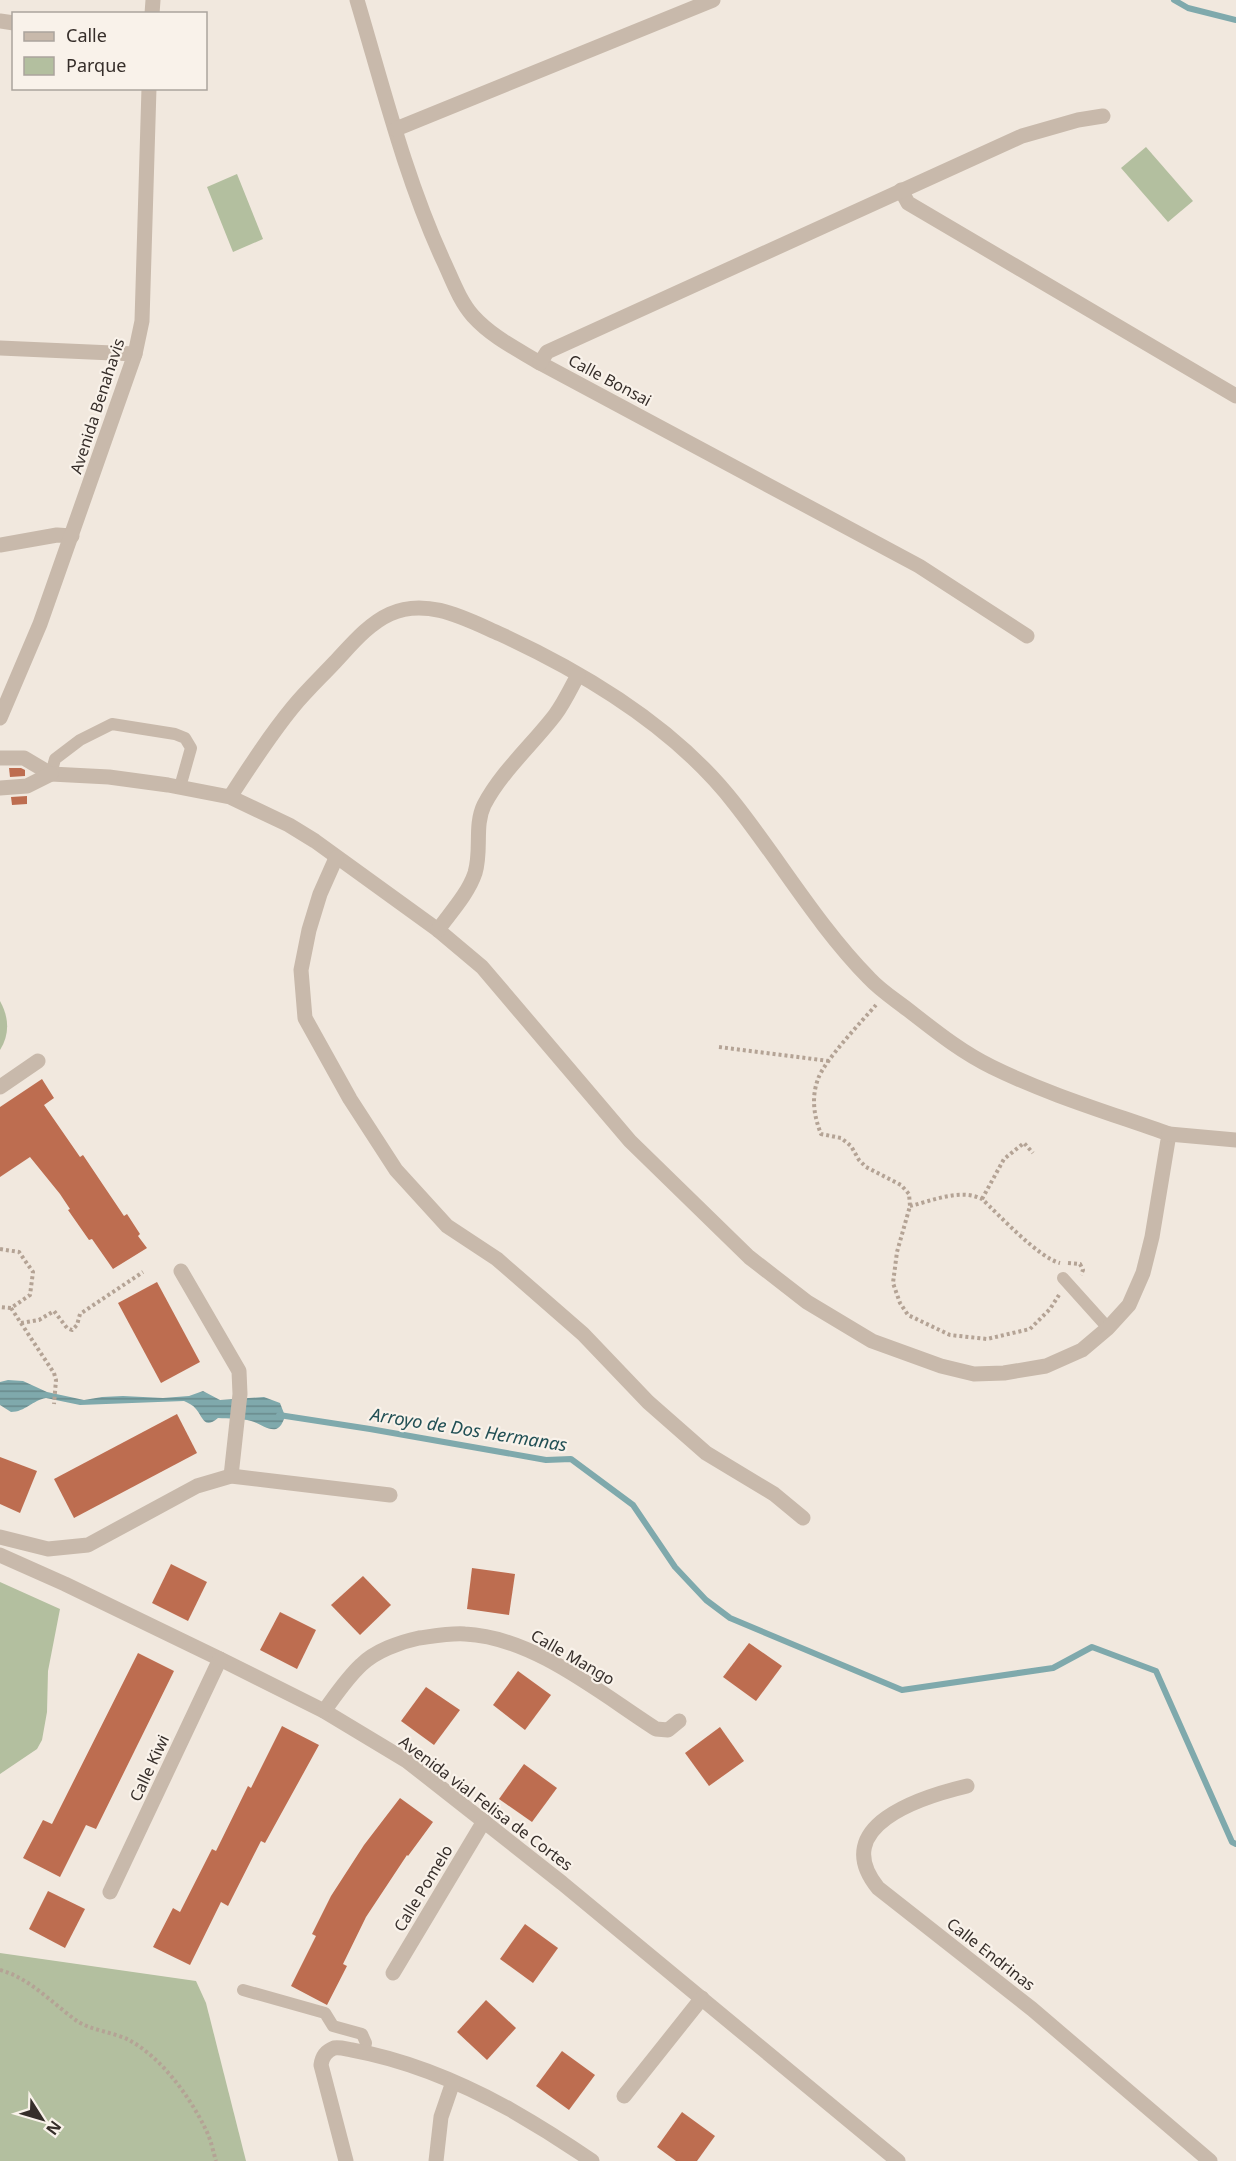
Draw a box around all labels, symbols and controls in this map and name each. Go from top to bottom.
legend [12,12,207,90]
text: Calle [66,23,107,47]
text: Parque [66,53,126,77]
street label: Avenida Benahavis [65,335,129,477]
street label: Calle Bonsai [565,349,655,411]
water label: Arroyo de Dos Hermanas [367,1401,569,1456]
street label: Calle Mango [527,1624,619,1690]
street label: Avenida vial Felisa de Cortes [395,1730,577,1876]
street label: Calle Kiwi [124,1731,174,1805]
street label: Calle Pomelo [388,1840,458,1936]
street label: Calle Endrinas [942,1913,1040,1995]
north arrow [12,2089,72,2149]
text: N [41,2116,67,2140]

